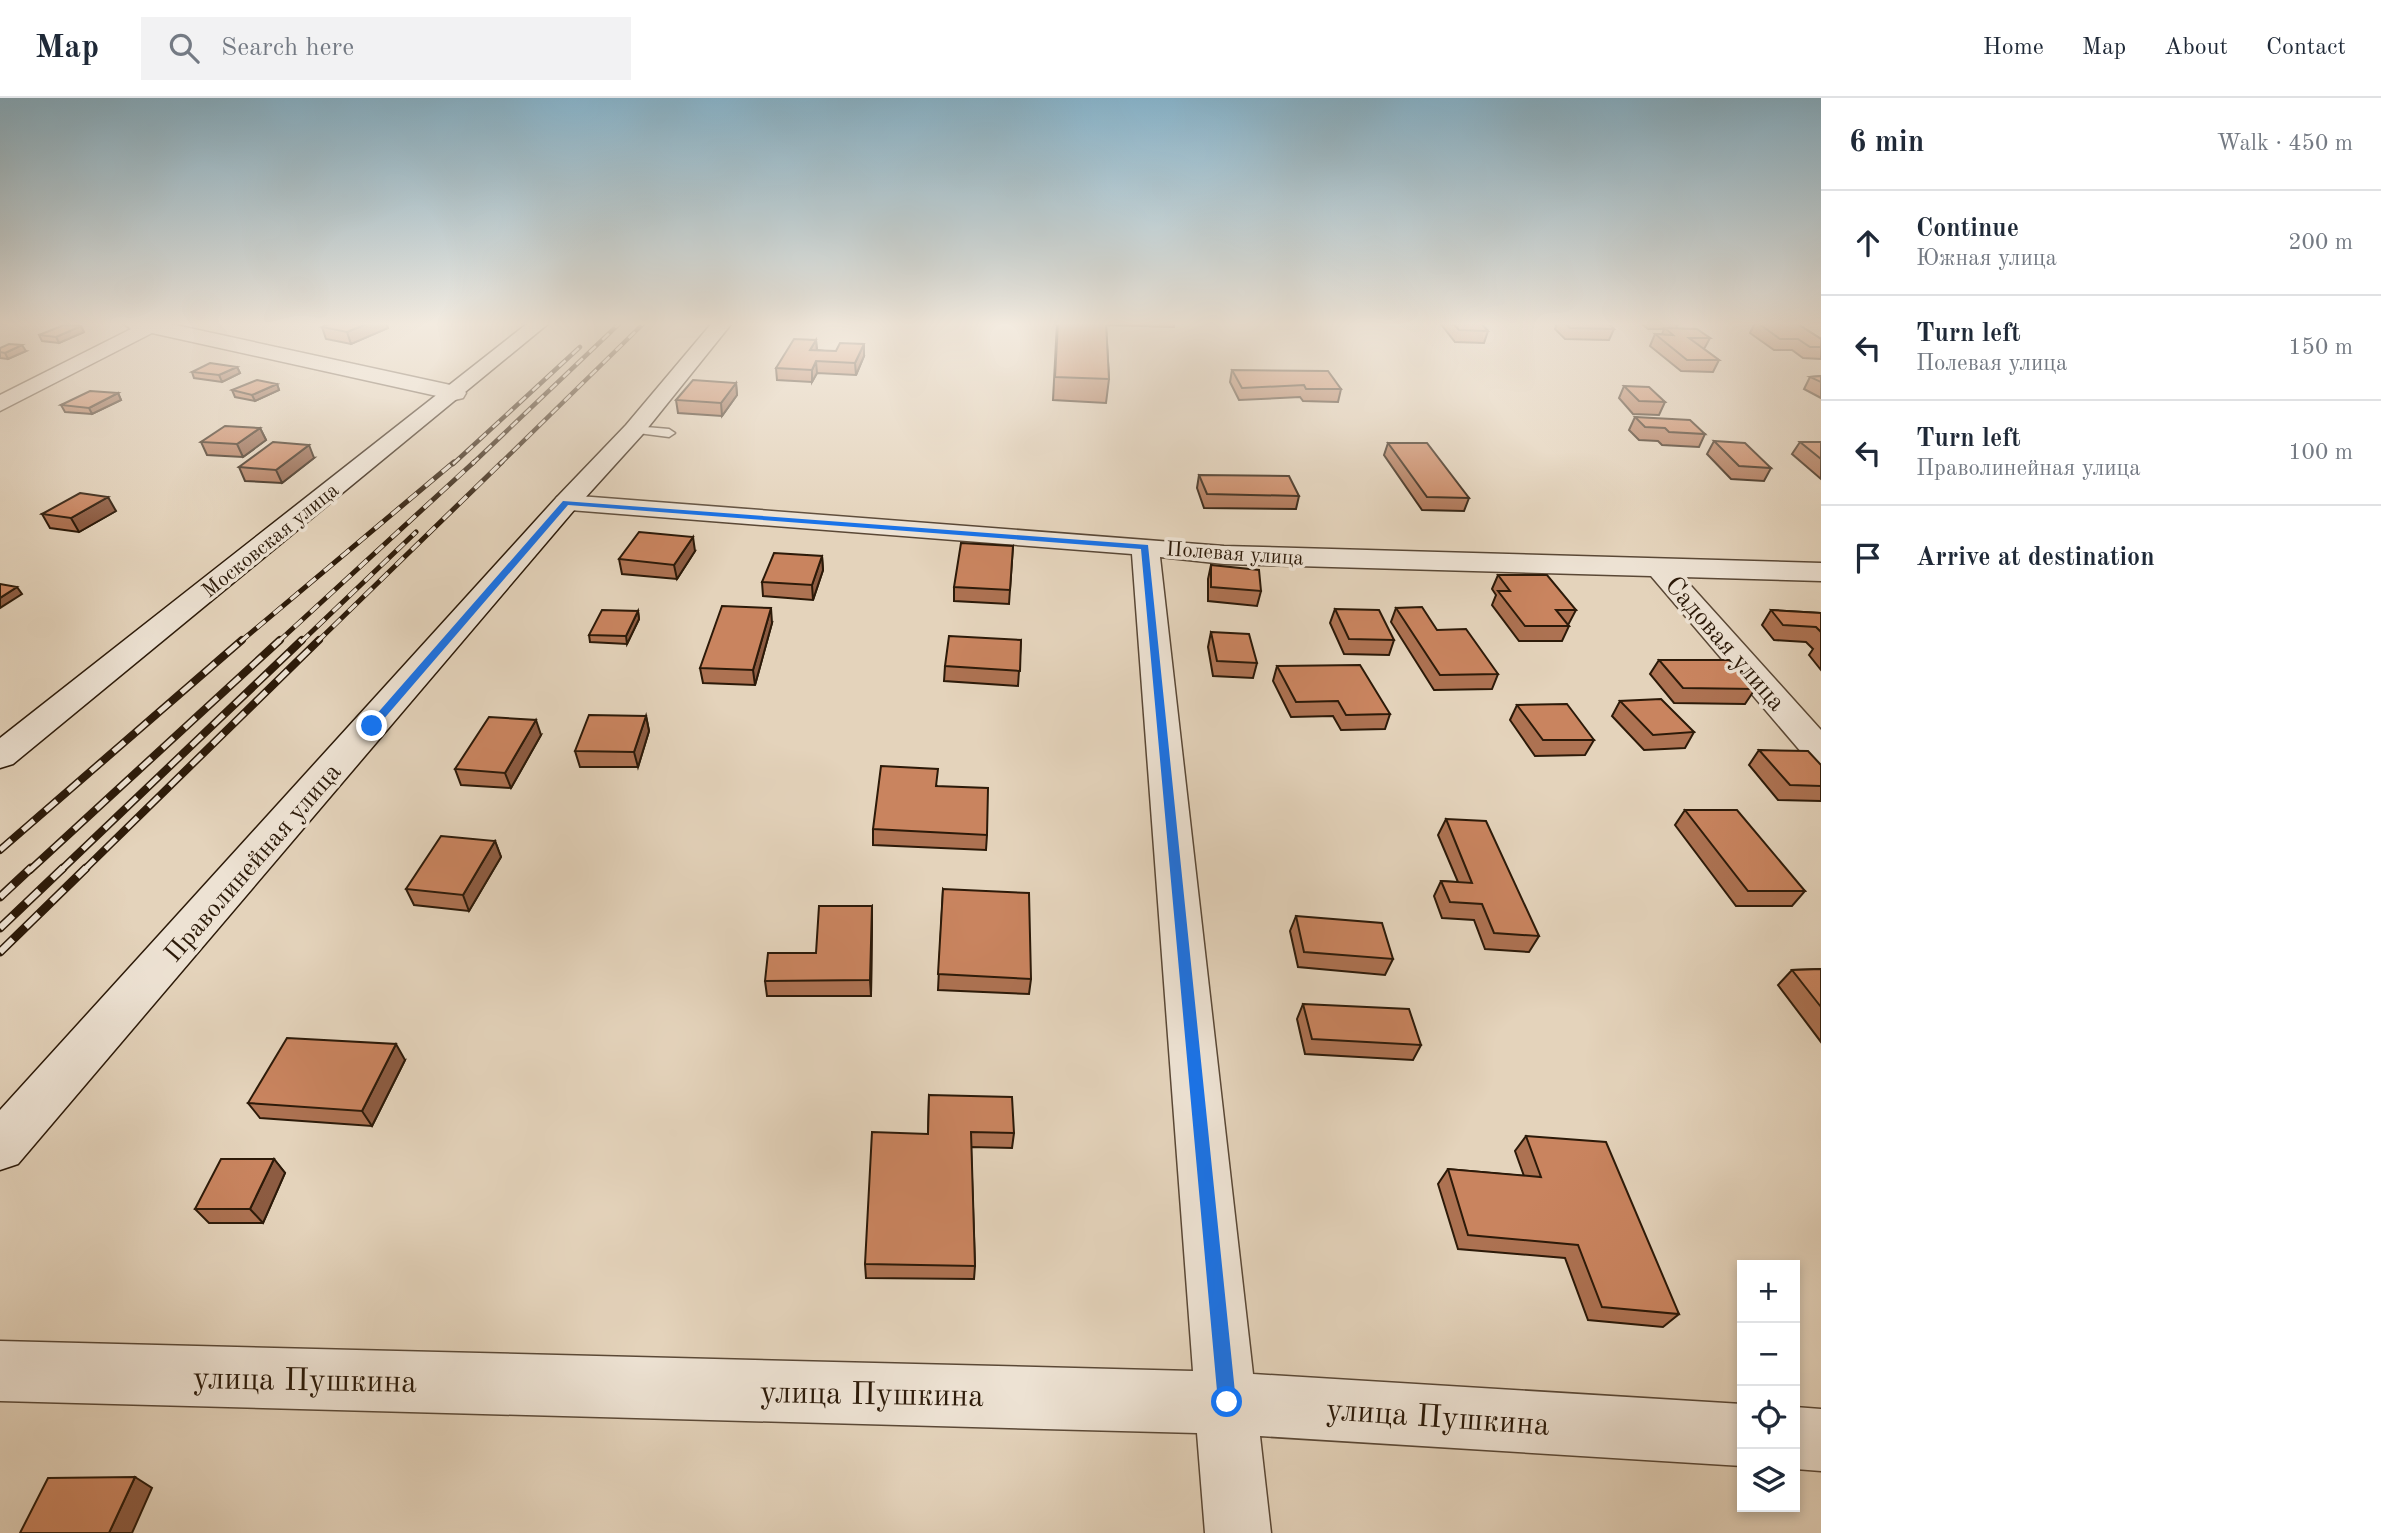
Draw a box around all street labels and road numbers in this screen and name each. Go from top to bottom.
street label: Московская улица [199,480,343,602]
street label: Полевая улица [1165,539,1305,570]
street label: Садовая улица [1659,572,1790,717]
street label: Праволинейная улица [160,759,347,968]
street label: улица Пушкина [193,1364,417,1400]
street label: улица Пушкина [760,1378,984,1414]
street label: улица Пушкина [1325,1395,1551,1443]

